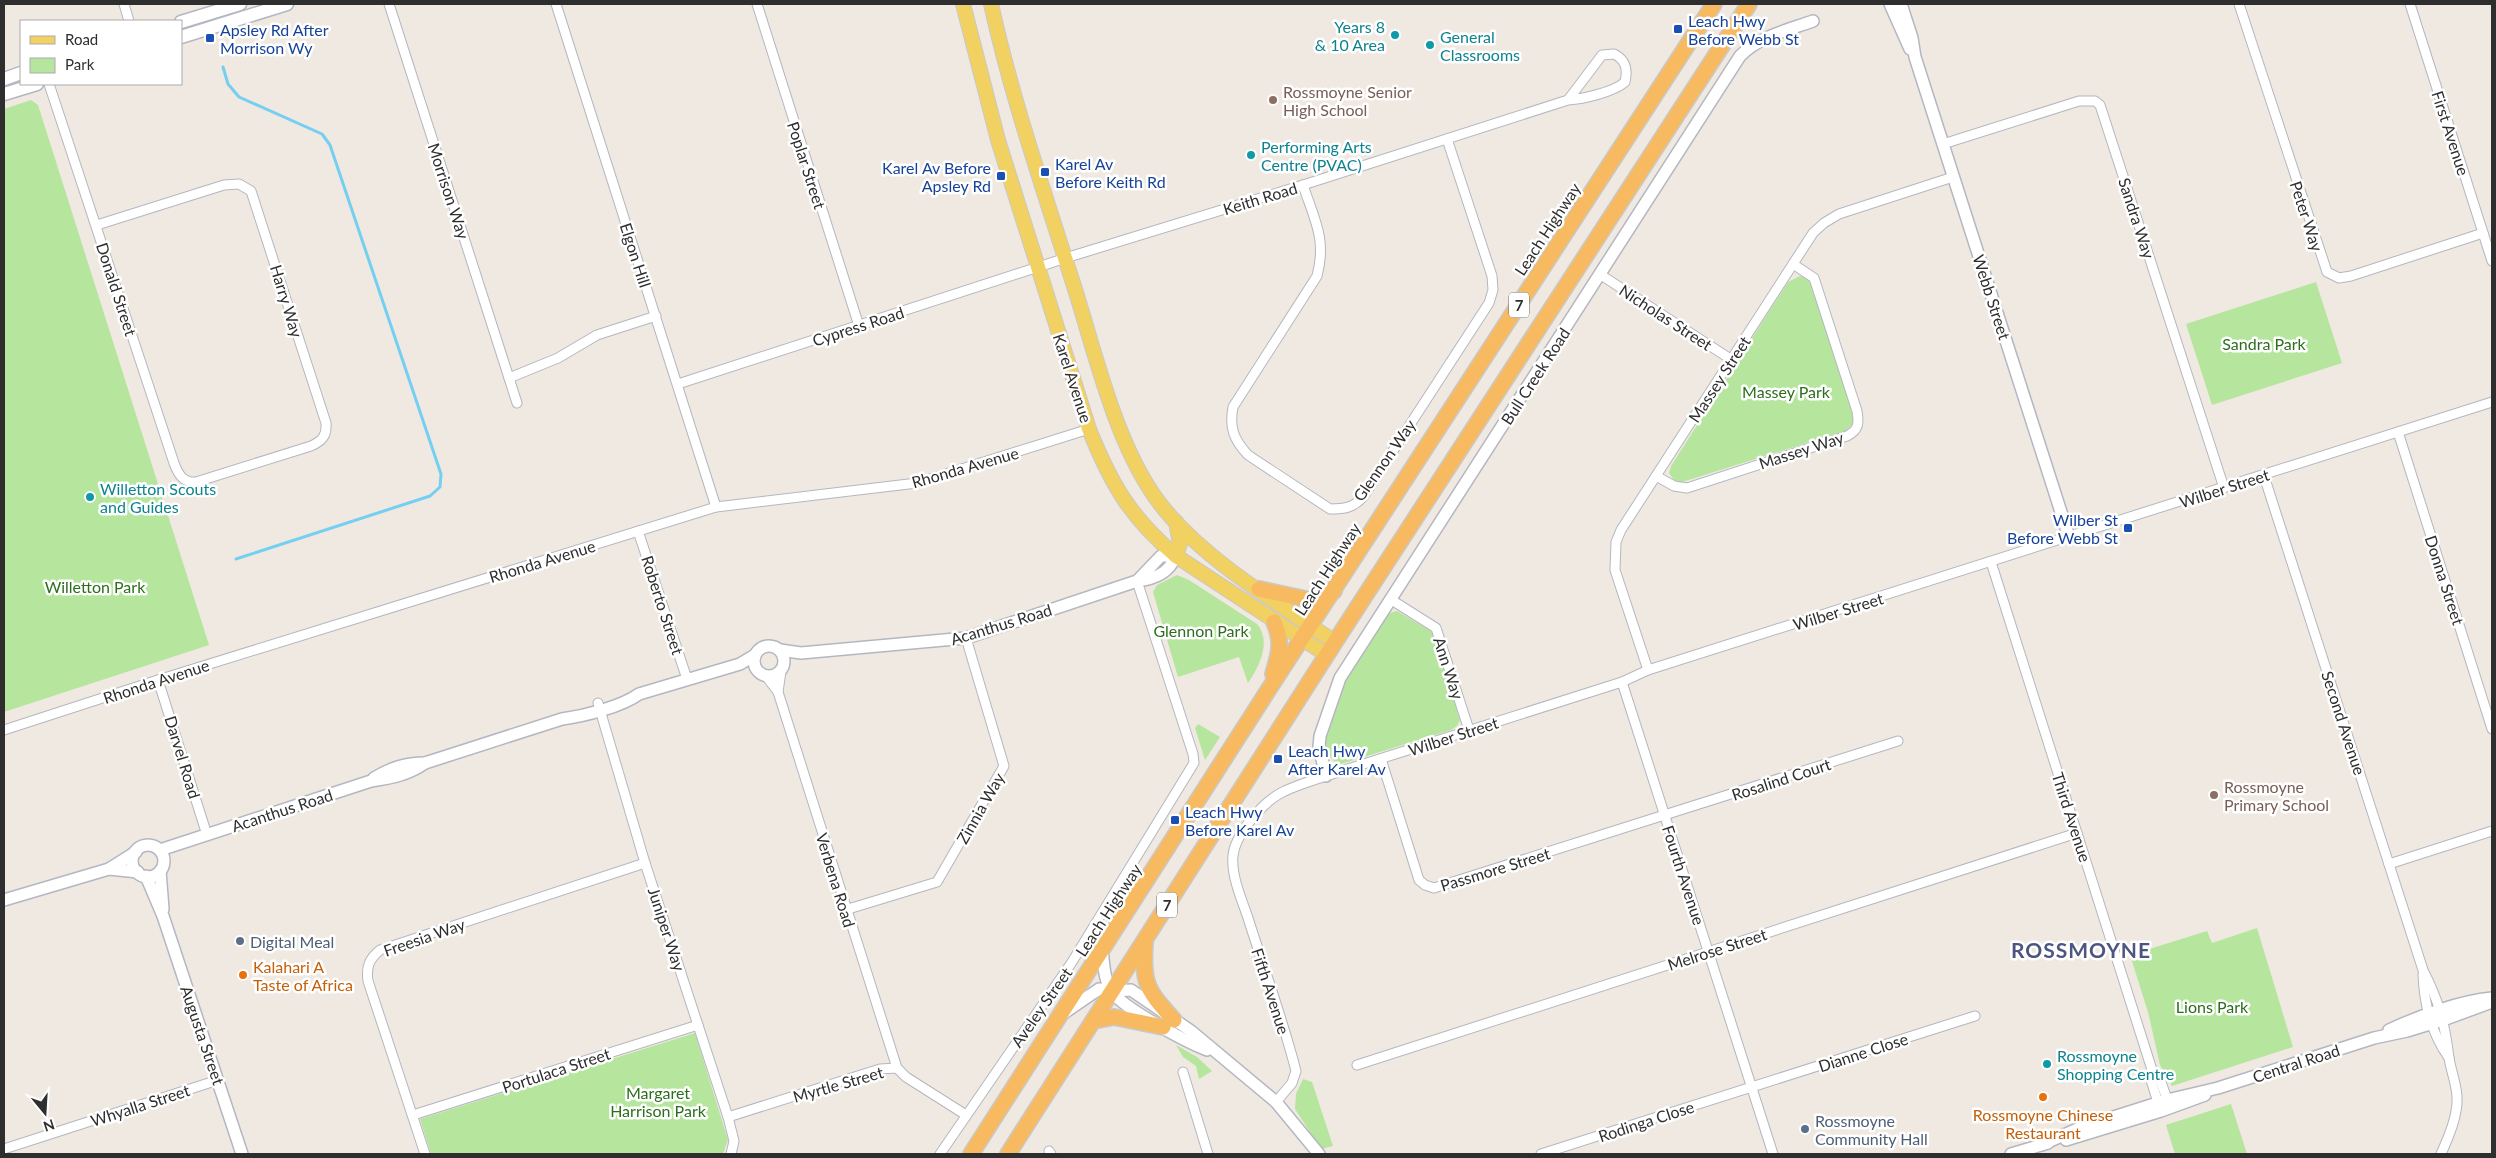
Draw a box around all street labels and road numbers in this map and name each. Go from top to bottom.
street label: First Avenue [2428,88,2474,178]
street label: Poplar Street [784,119,830,211]
street label: Morrison Way [425,141,474,242]
street label: Sandra Way [2115,175,2159,261]
street label: Keith Road [1221,178,1299,218]
street label: Peter Way [2287,178,2328,254]
street label: Leach Highway [1510,179,1584,279]
street label: Elgon Hill [617,220,655,290]
street label: Donald Street [93,240,141,338]
street label: Webb Street [1969,252,2015,342]
street label: Harry Way [267,262,307,340]
street label: Nicholas Street [1616,280,1716,354]
road number: 7 [1509,292,1529,318]
street label: Cypress Road [810,302,906,350]
street label: Bull Creek Road [1497,324,1573,428]
street label: Karel Avenue [1050,331,1096,425]
street label: Massey Street [1684,332,1754,426]
street label: Glennon Way [1349,415,1420,504]
street label: Massey Way [1756,427,1847,473]
street label: Rhonda Avenue [909,443,1021,491]
street label: Wilber Street [2177,464,2272,511]
street label: Leach Highway [1290,519,1364,619]
street label: Donna Street [2422,533,2469,627]
street label: Rhonda Avenue [486,536,598,586]
street label: Roberto Street [638,553,688,657]
street label: Wilber Street [1791,588,1886,634]
street label: Acanthus Road [948,600,1054,648]
street label: Ann Way [1430,635,1468,702]
street label: Rhonda Avenue [101,655,211,707]
street label: Second Avenue [2318,669,2370,777]
street label: Wilber Street [1406,712,1501,759]
street label: Darvel Road [161,713,205,801]
street label: Rosalind Court [1729,754,1833,804]
street label: Zinnia Way [952,769,1008,847]
street label: Third Avenue [2049,770,2095,864]
street label: Acanthus Road [229,785,335,835]
street label: Fourth Avenue [1659,823,1709,927]
street label: Verbena Road [813,830,859,930]
street label: Passmore Street [1438,843,1552,895]
street label: Leach Highway [1071,860,1145,960]
street label: Juniper Way [645,885,690,974]
road number: 7 [1157,892,1177,918]
street label: Freesia Way [381,914,468,960]
street label: Melrose Street [1665,924,1769,974]
street label: Fifth Avenue [1248,946,1294,1036]
street label: Aveley Street [1007,963,1076,1050]
street label: Augusta Street [177,983,229,1087]
street label: Dianne Close [1816,1029,1910,1075]
street label: Central Road [2250,1040,2342,1086]
street label: Portulaca Street [500,1044,613,1096]
street label: Myrtle Street [791,1062,886,1106]
street label: Whyalla Street [88,1080,192,1130]
street label: Rodinga Close [1596,1097,1696,1145]

